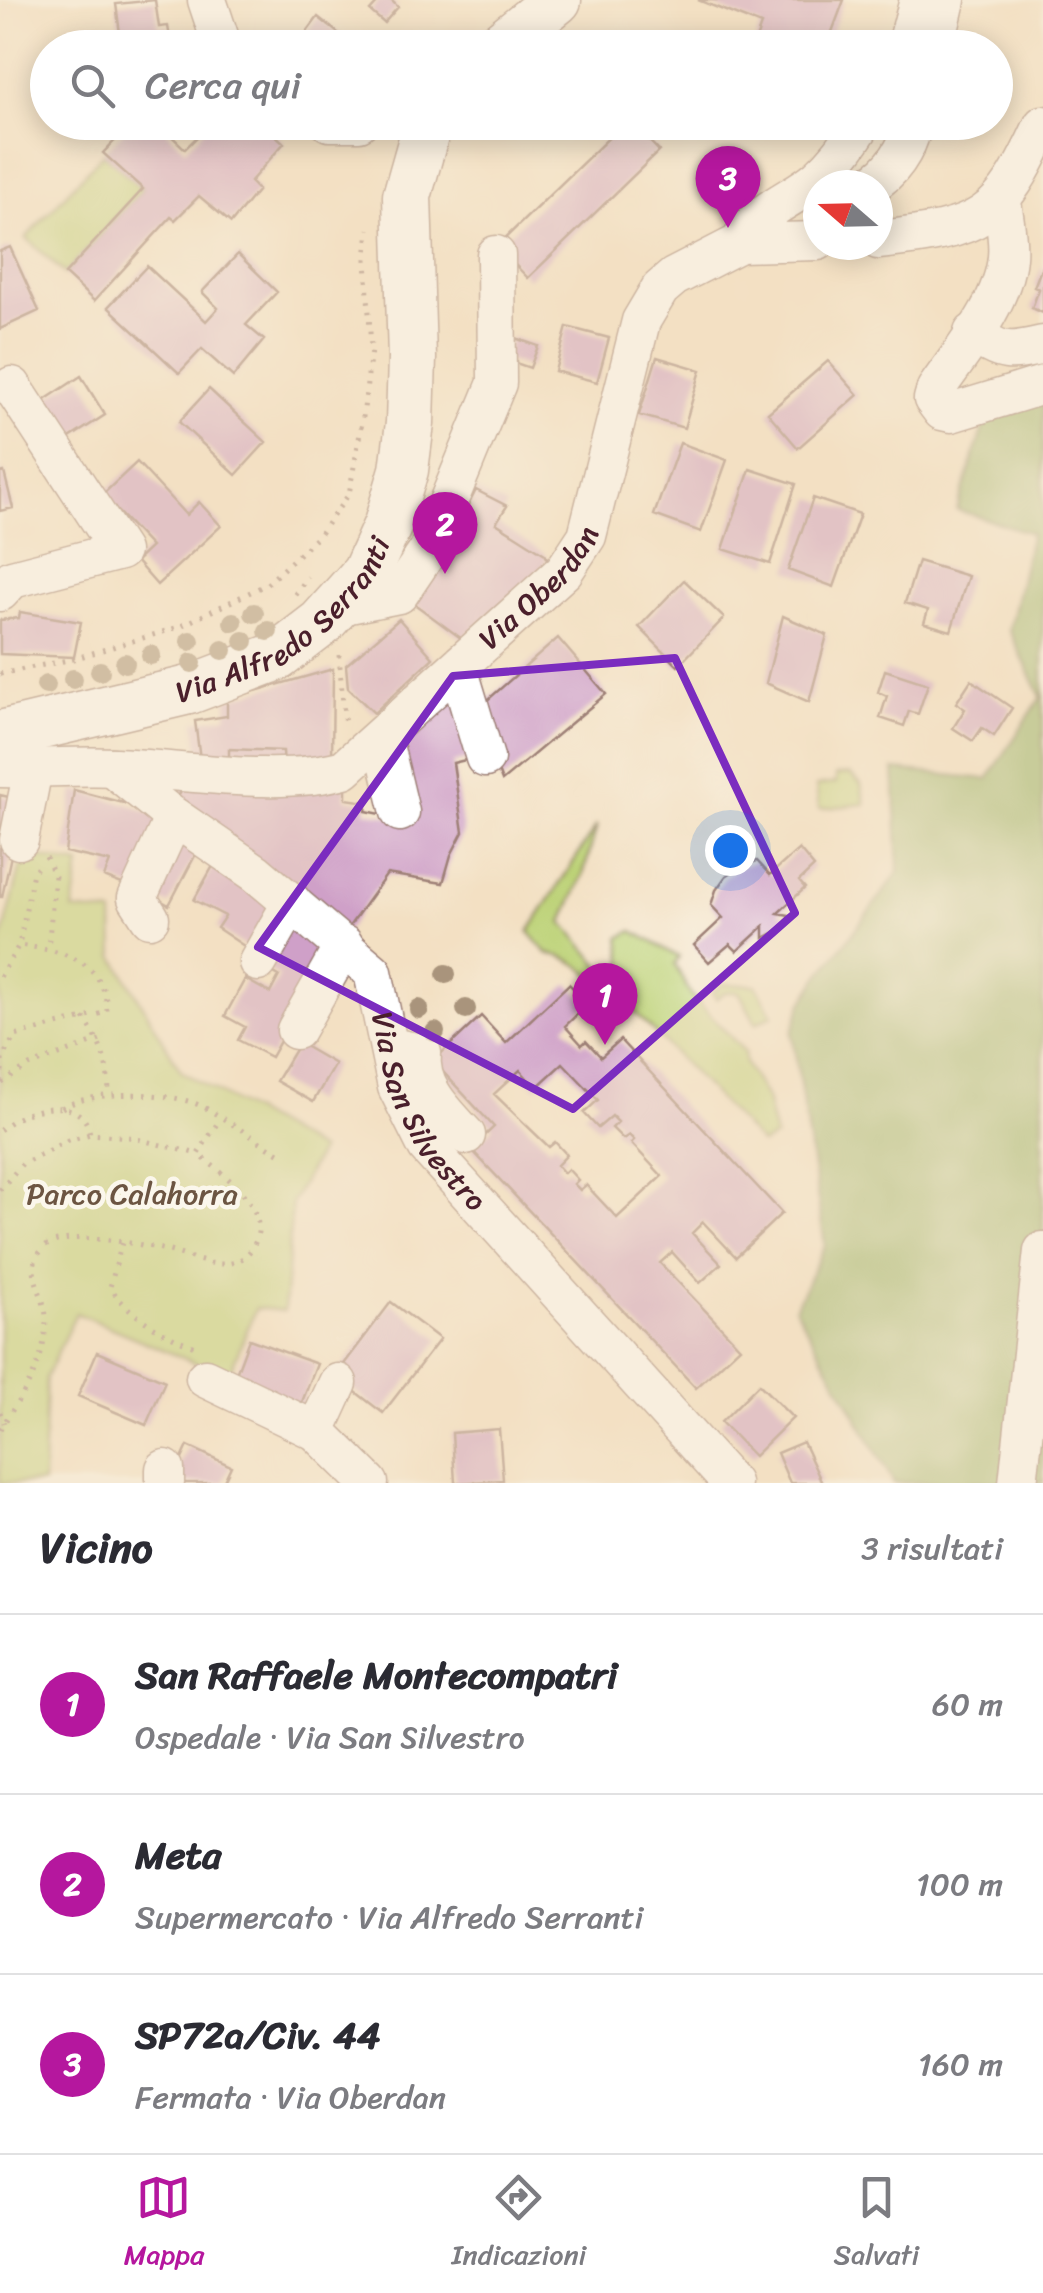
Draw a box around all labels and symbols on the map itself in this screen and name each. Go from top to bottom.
pin: 3 [696,146,760,228]
north arrow [803,170,893,260]
pin: 2 [412,492,478,574]
street label: Via Oberdan [465,521,615,664]
street label: Via Alfredo Serranti [170,526,407,719]
your location [705,825,756,876]
pin: 1 [572,962,638,1045]
street label: Via San Silvestro [355,1007,501,1224]
park label: Parco Calahorra [26,1167,238,1221]

